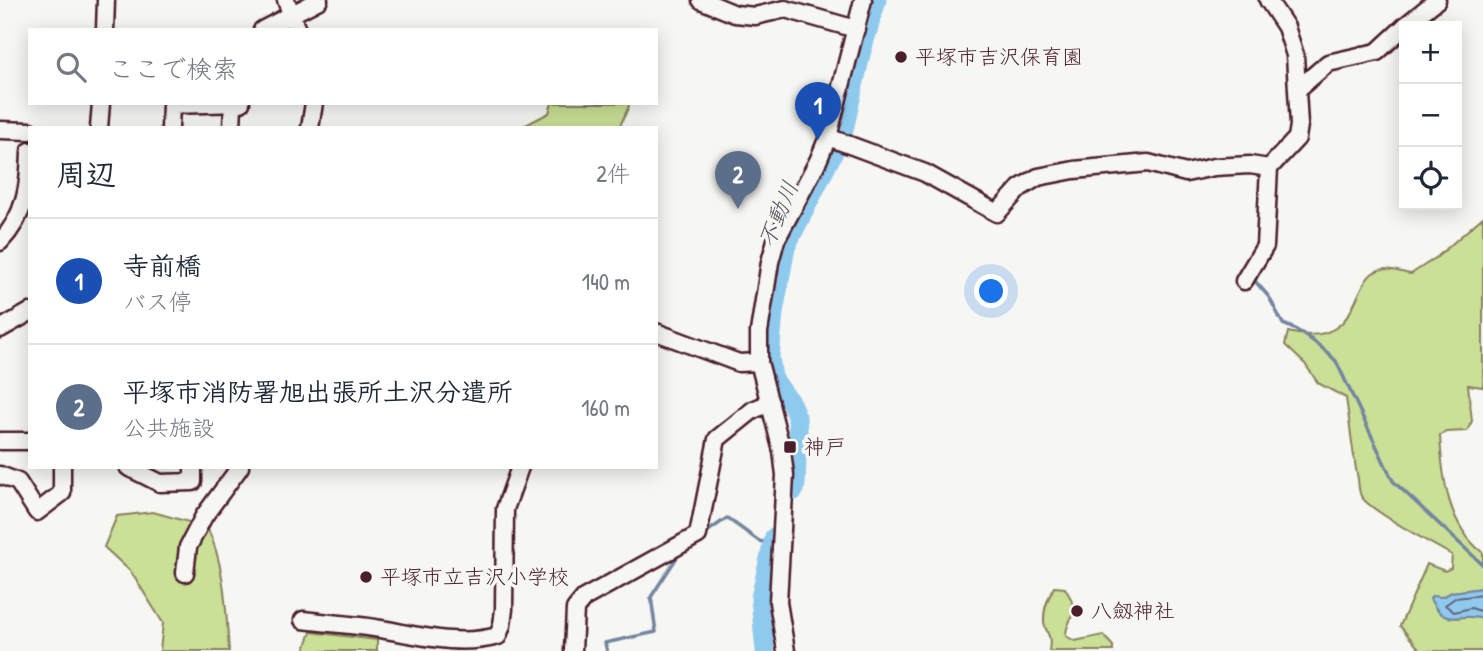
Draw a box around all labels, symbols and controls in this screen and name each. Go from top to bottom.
map controls [1399,21,1462,210]
button: + [1399,21,1462,84]
search box [28,28,658,105]
place label: 平塚市吉沢保育園 [915,42,1083,71]
icon: search [52,48,90,86]
marker: 平塚市吉沢保育園 [893,49,909,65]
text: ここで検索 [108,51,238,86]
pin: 1 [795,82,841,140]
button: − [1399,84,1462,147]
button: locate [1399,147,1462,210]
pin: 2 [715,151,761,209]
text: 周辺 [56,154,116,194]
text: 2件 [596,158,630,189]
water label: 不動川 [750,176,805,252]
text: 寺前橋 [123,248,201,283]
text: 1 [75,266,83,297]
text: 140 m [582,266,630,297]
your location [974,274,1008,308]
text: バス停 [123,286,192,317]
text: 平塚市消防署旭出張所土沢分遣所 [123,374,513,409]
text: 2 [74,392,84,423]
text: 160 m [581,392,630,423]
text: 公共施設 [123,412,215,443]
place label: 神戸 [804,432,846,461]
marker: 神戸 [782,439,798,455]
place label: 平塚市立吉沢小学校 [380,562,569,591]
marker: 平塚市立吉沢小学校 [358,569,374,585]
place label: 八劔神社 [1091,596,1175,625]
marker: 八劔神社 [1069,603,1085,619]

